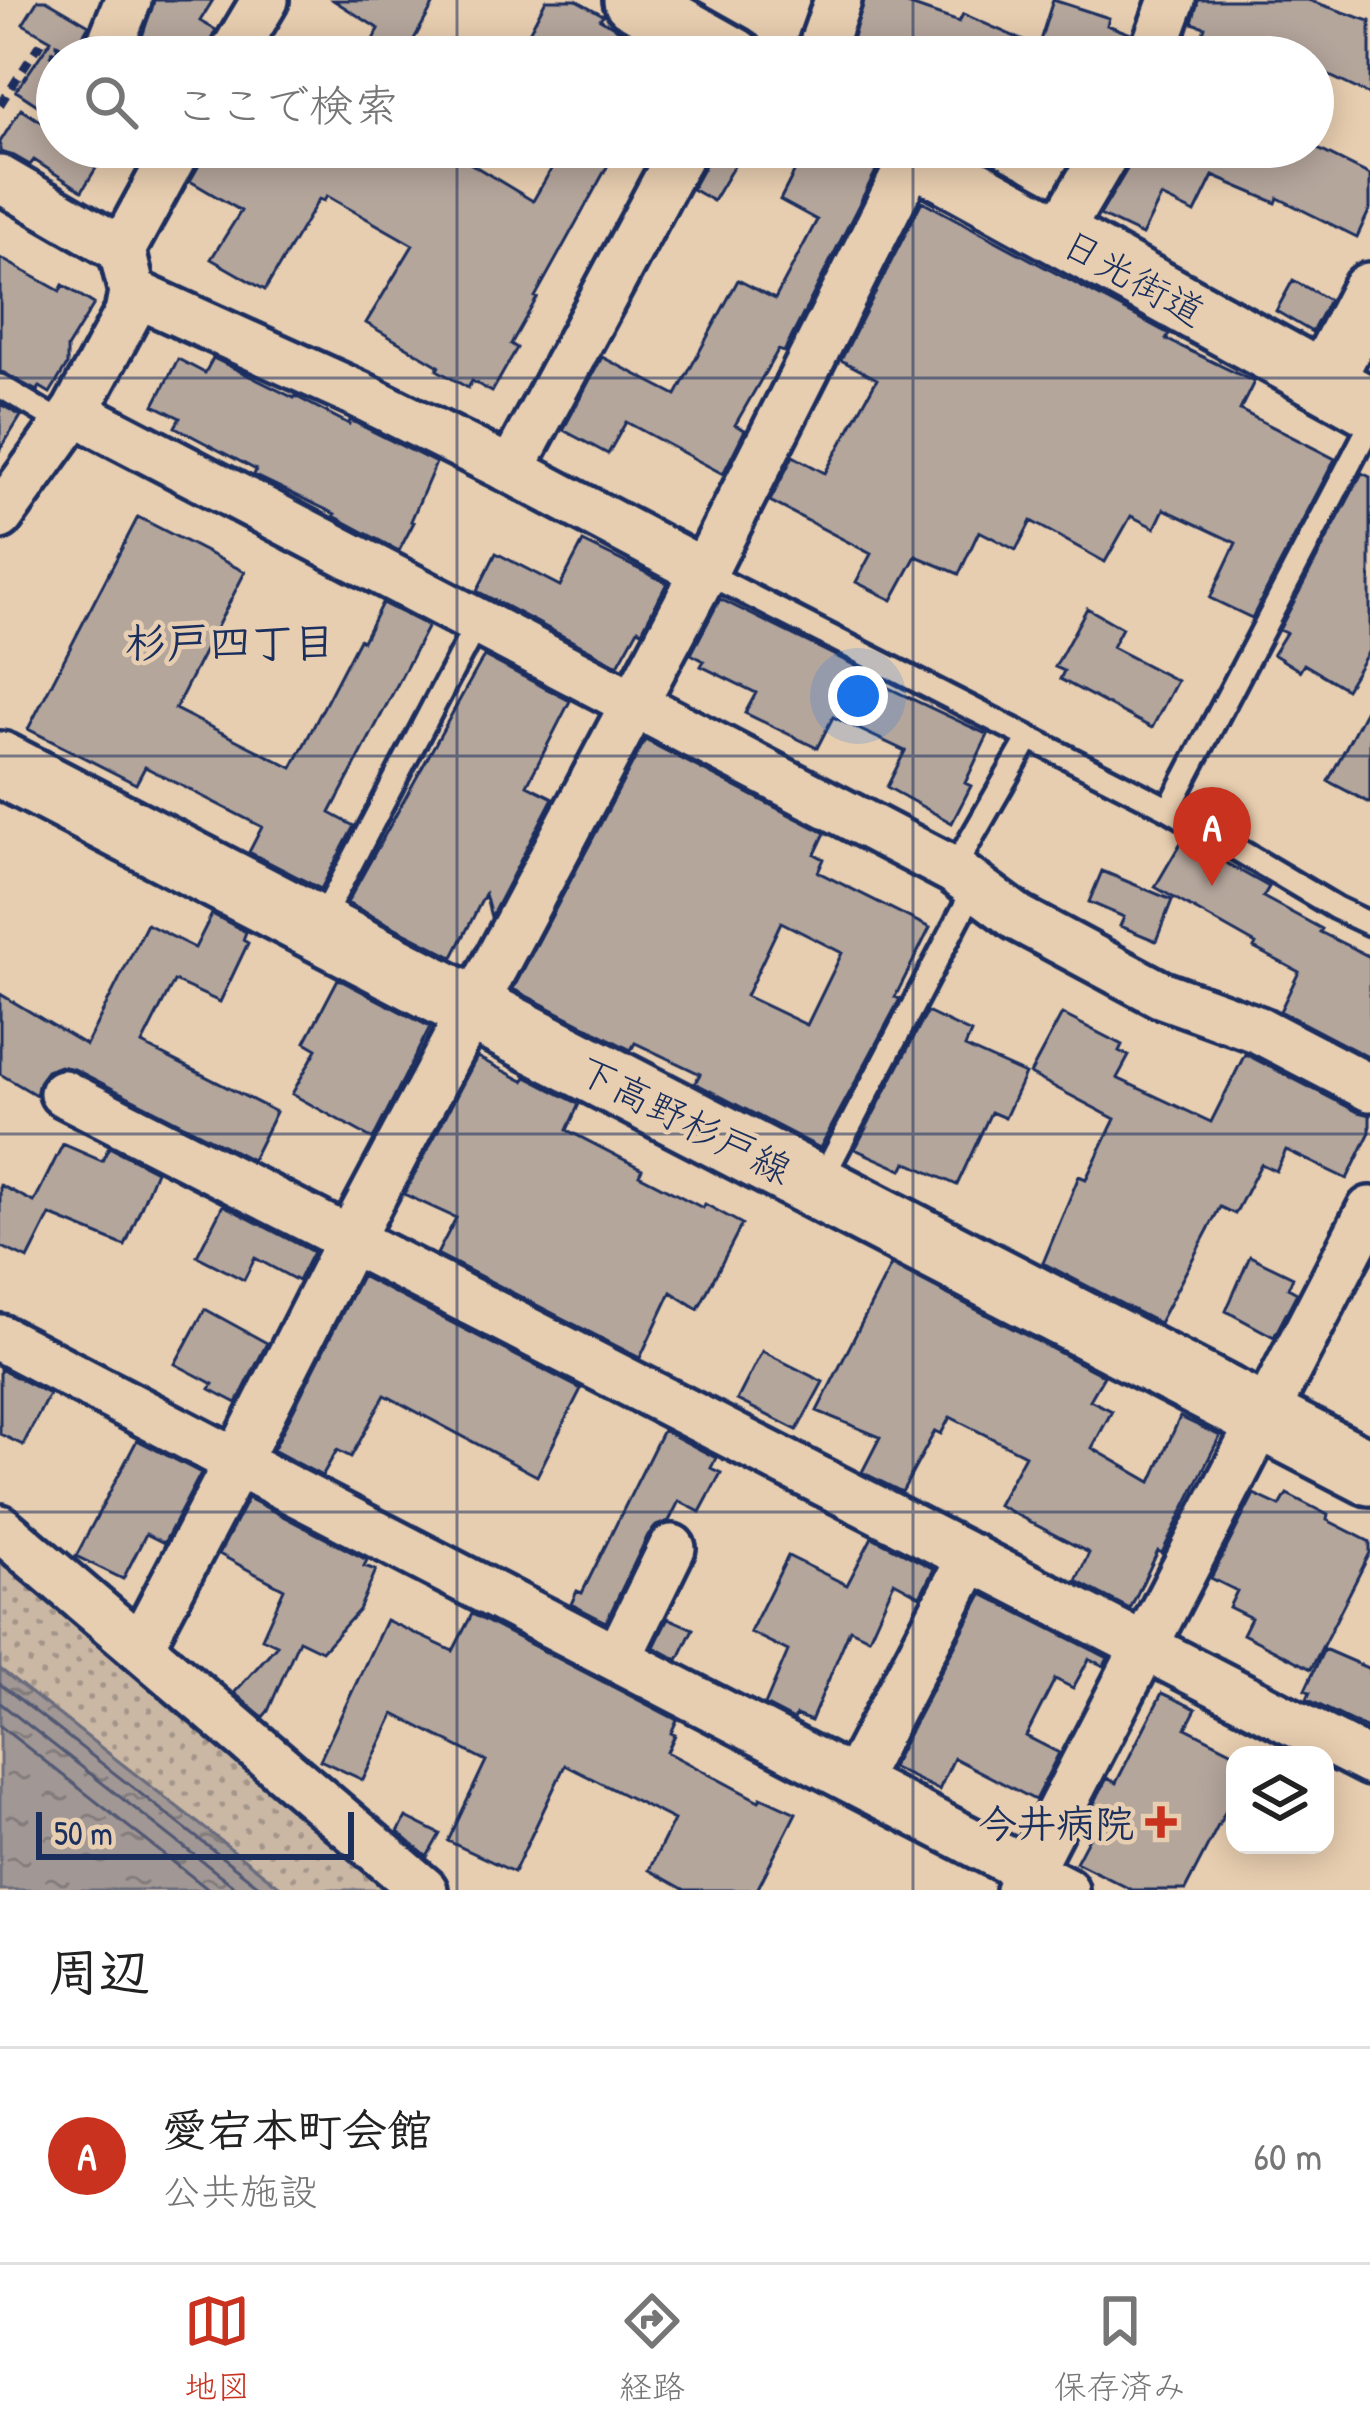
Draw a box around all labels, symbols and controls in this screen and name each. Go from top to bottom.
search box [36,36,1334,168]
icon: search [78,69,144,135]
text: ここで検索 [174,74,399,135]
street label: 日光街道 [1053,216,1215,338]
district label: 杉戸四丁目 [125,613,335,670]
your location [828,666,888,726]
pin: A [1173,787,1251,886]
street label: 下高野杉戸線 [569,1042,801,1196]
map controls [1226,1746,1334,1854]
button: layers [1226,1746,1334,1854]
place label: 今井病院 [978,1796,1134,1849]
scale bar [36,1806,354,1859]
marker: 今井病院 [1145,1806,1177,1838]
text: 50 m [54,1811,113,1855]
text: 周辺 [48,1937,150,2006]
text: 愛宕本町会館 [162,2099,432,2160]
text: A [77,2129,97,2182]
text: 60 m [1253,2129,1322,2182]
text: 公共施設 [162,2164,318,2217]
tab: 地図 [184,2288,250,2408]
tab: 経路 [619,2288,685,2408]
tab: 保存済み [1054,2288,1186,2408]

